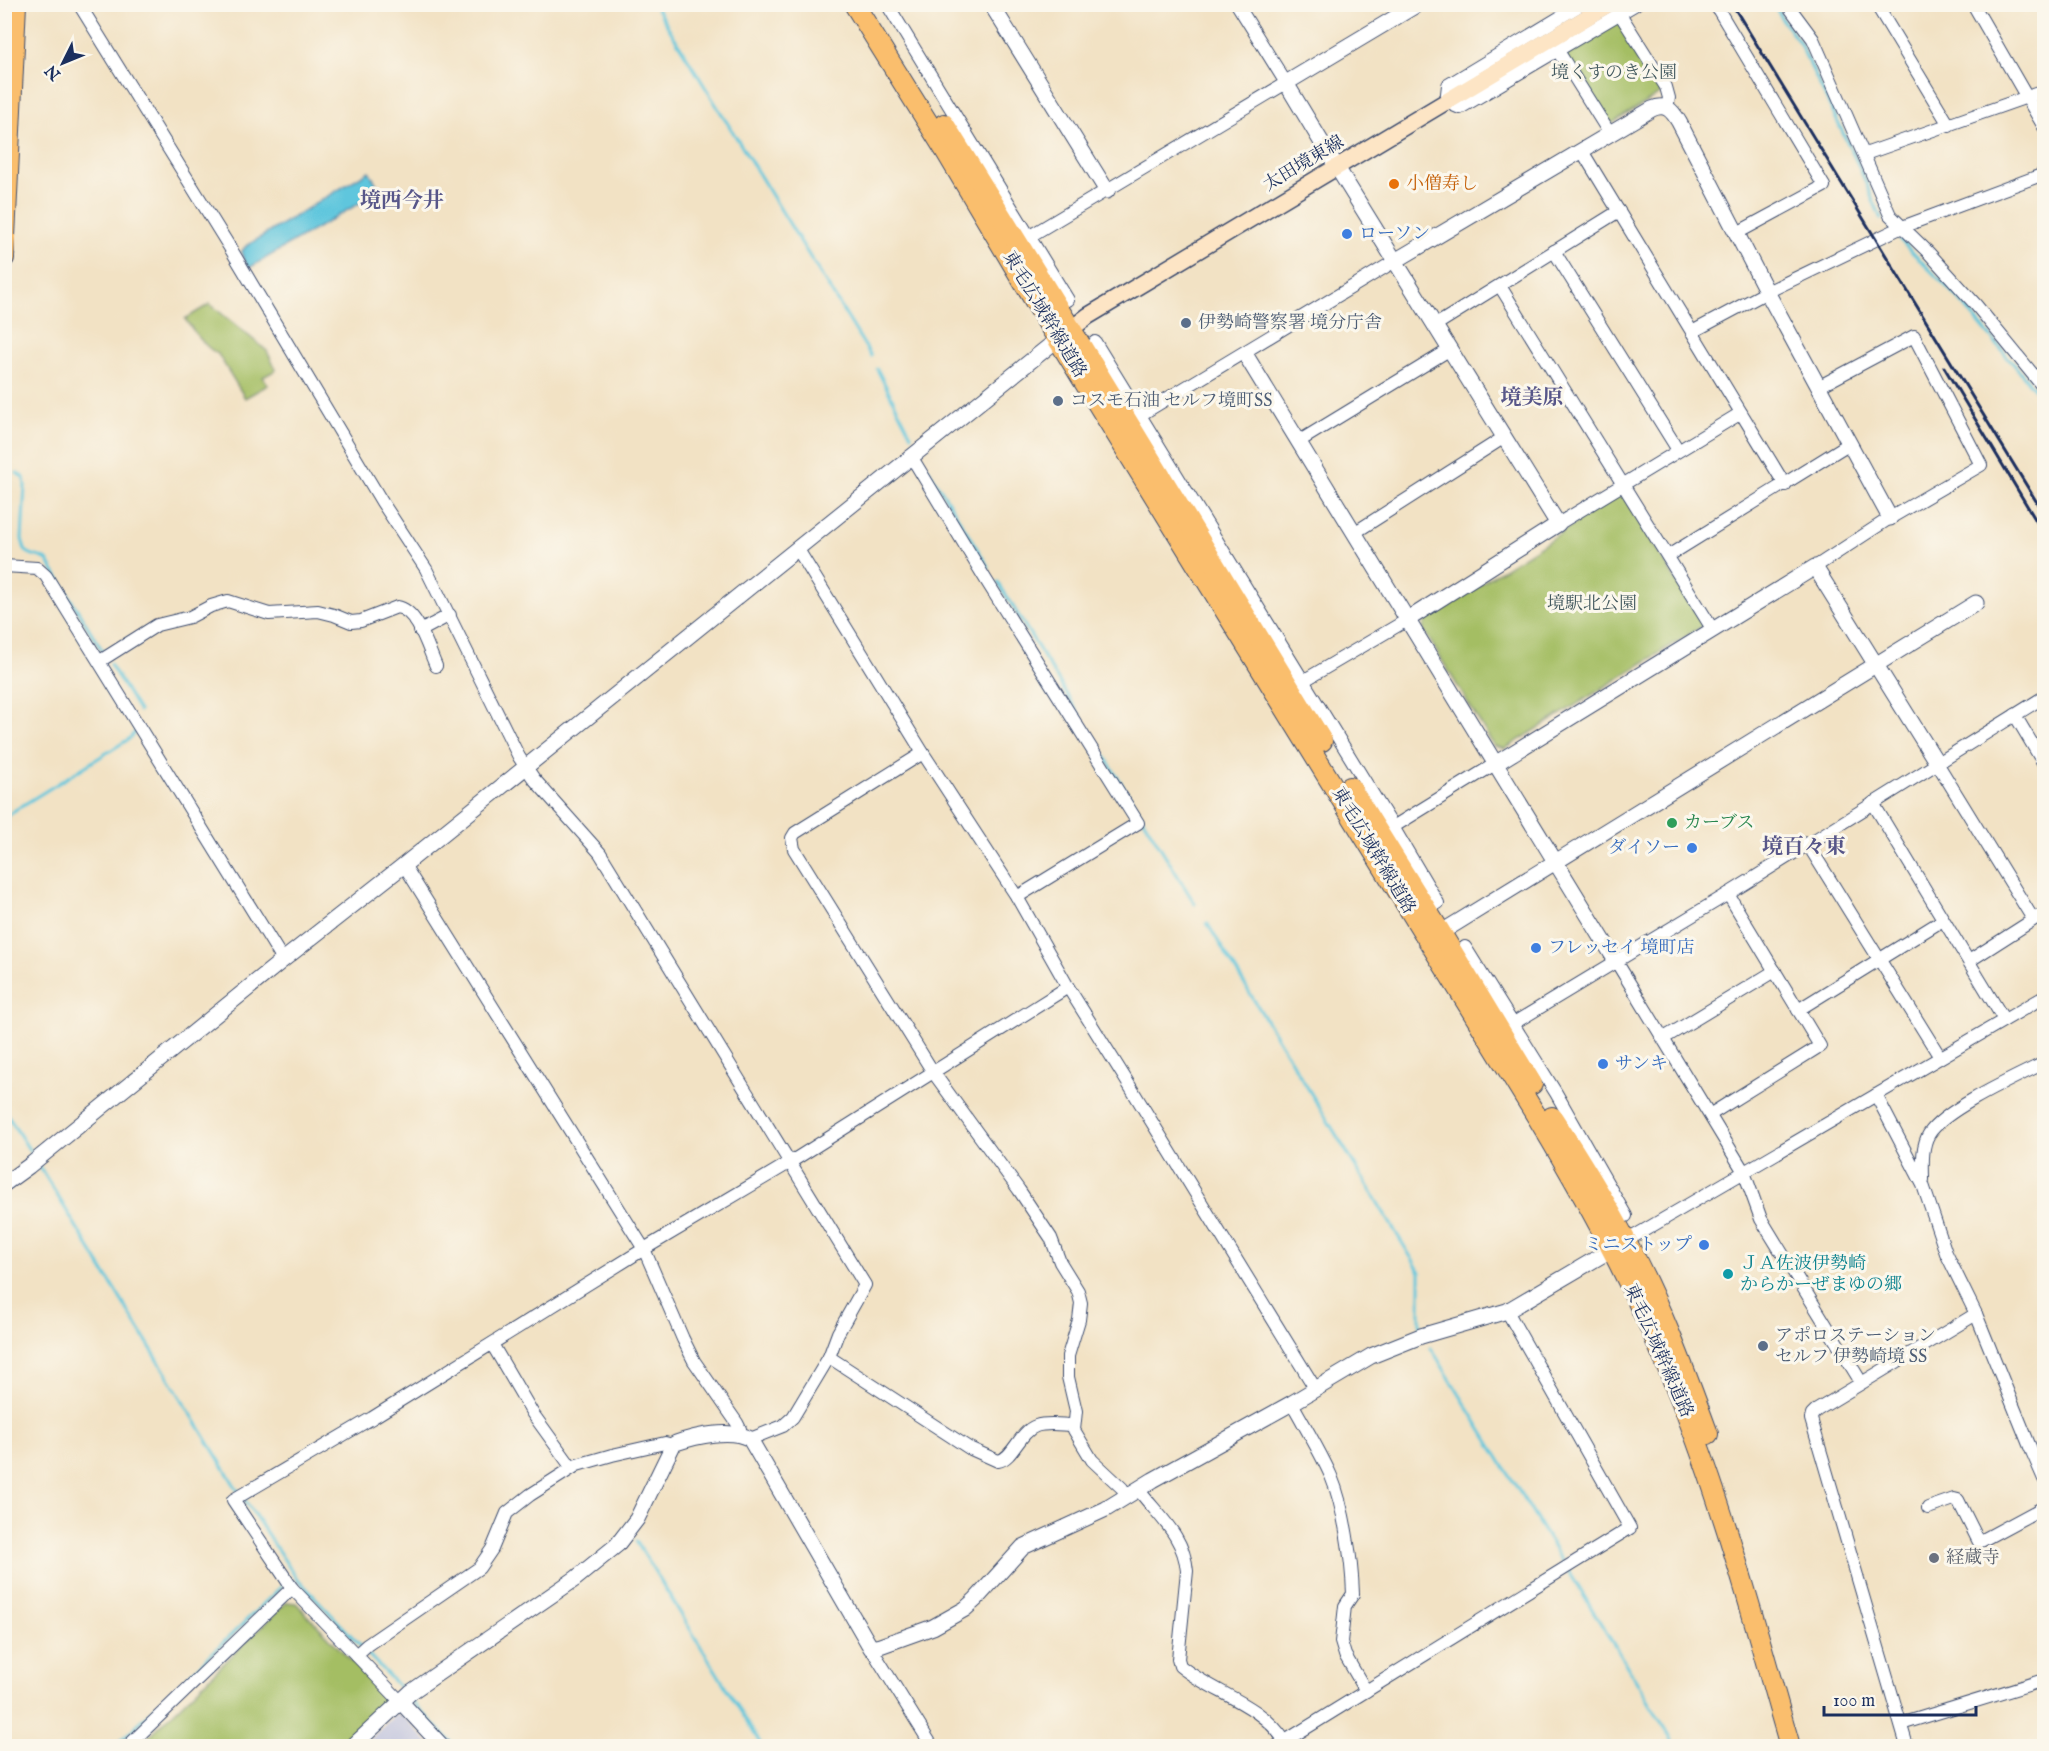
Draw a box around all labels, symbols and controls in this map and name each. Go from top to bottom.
north arrow [33,33,93,93]
text: N [41,60,66,84]
park label: 境くすのき公園 [1551,62,1677,85]
street label: 太田境東線 [1260,131,1348,197]
place label: 小僧寿し [1406,173,1478,196]
marker: 小僧寿し [1387,177,1401,191]
district label: 境西今井 [360,188,444,215]
place label: ローソン [1359,223,1430,246]
marker: ローソン [1340,227,1354,241]
street label: 東毛広域幹線道路 [997,247,1091,383]
place label: 伊勢崎警察署 境分庁舎 [1198,312,1382,335]
marker: 伊勢崎警察署 境分庁舎 [1179,316,1193,330]
district label: 境美原 [1501,385,1564,412]
place label: コスモ石油 セルフ境町SS [1070,390,1272,413]
marker: コスモ石油 セルフ境町SS [1051,394,1065,408]
park label: 境駅北公園 [1547,593,1637,616]
street label: 東毛広域幹線道路 [1326,783,1420,919]
place label: カーブス [1684,812,1754,835]
marker: カーブス [1665,816,1679,830]
district label: 境百々東 [1762,834,1846,861]
place label: ダイソー [1608,837,1680,860]
marker: ダイソー [1685,841,1699,855]
place label: フレッセイ 境町店 [1548,937,1695,960]
marker: フレッセイ 境町店 [1529,941,1543,955]
place label: サンキ [1615,1053,1668,1076]
marker: サンキ [1596,1057,1610,1071]
place label: ミニストップ [1585,1234,1692,1257]
marker: ミニストップ [1697,1238,1711,1252]
place label: ＪＡ佐波伊勢崎 からかーぜまゆの郷 [1740,1253,1902,1297]
marker: ＪＡ佐波伊勢崎 からかーぜまゆの郷 [1721,1267,1735,1281]
street label: 東毛広域幹線道路 [1618,1281,1698,1421]
place label: アポロステーション セルフ 伊勢崎境 SS [1775,1325,1936,1369]
marker: アポロステーション セルフ 伊勢崎境 SS [1756,1339,1770,1353]
place label: 経蔵寺 [1946,1547,2000,1570]
marker: 経蔵寺 [1927,1551,1941,1565]
scale bar [1824,1679,1976,1717]
text: 100 m [1833,1690,1875,1713]

